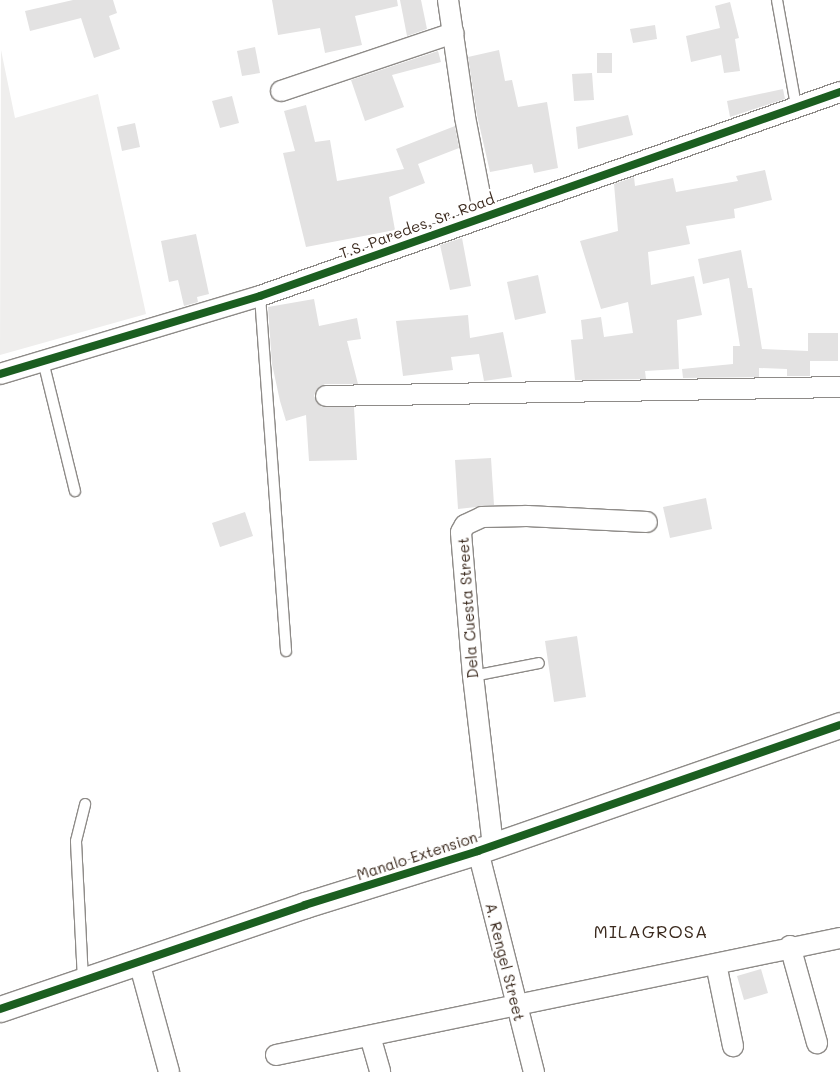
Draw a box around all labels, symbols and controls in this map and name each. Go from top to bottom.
street label: T.S. Paredes, Sr. Road [337,190,497,262]
street label: Dela Cuesta Street [454,537,482,679]
street label: Manalo Extension [354,828,480,884]
street label: A. Rengel Street [482,901,528,1023]
district label: MILAGROSA [592,920,710,942]

